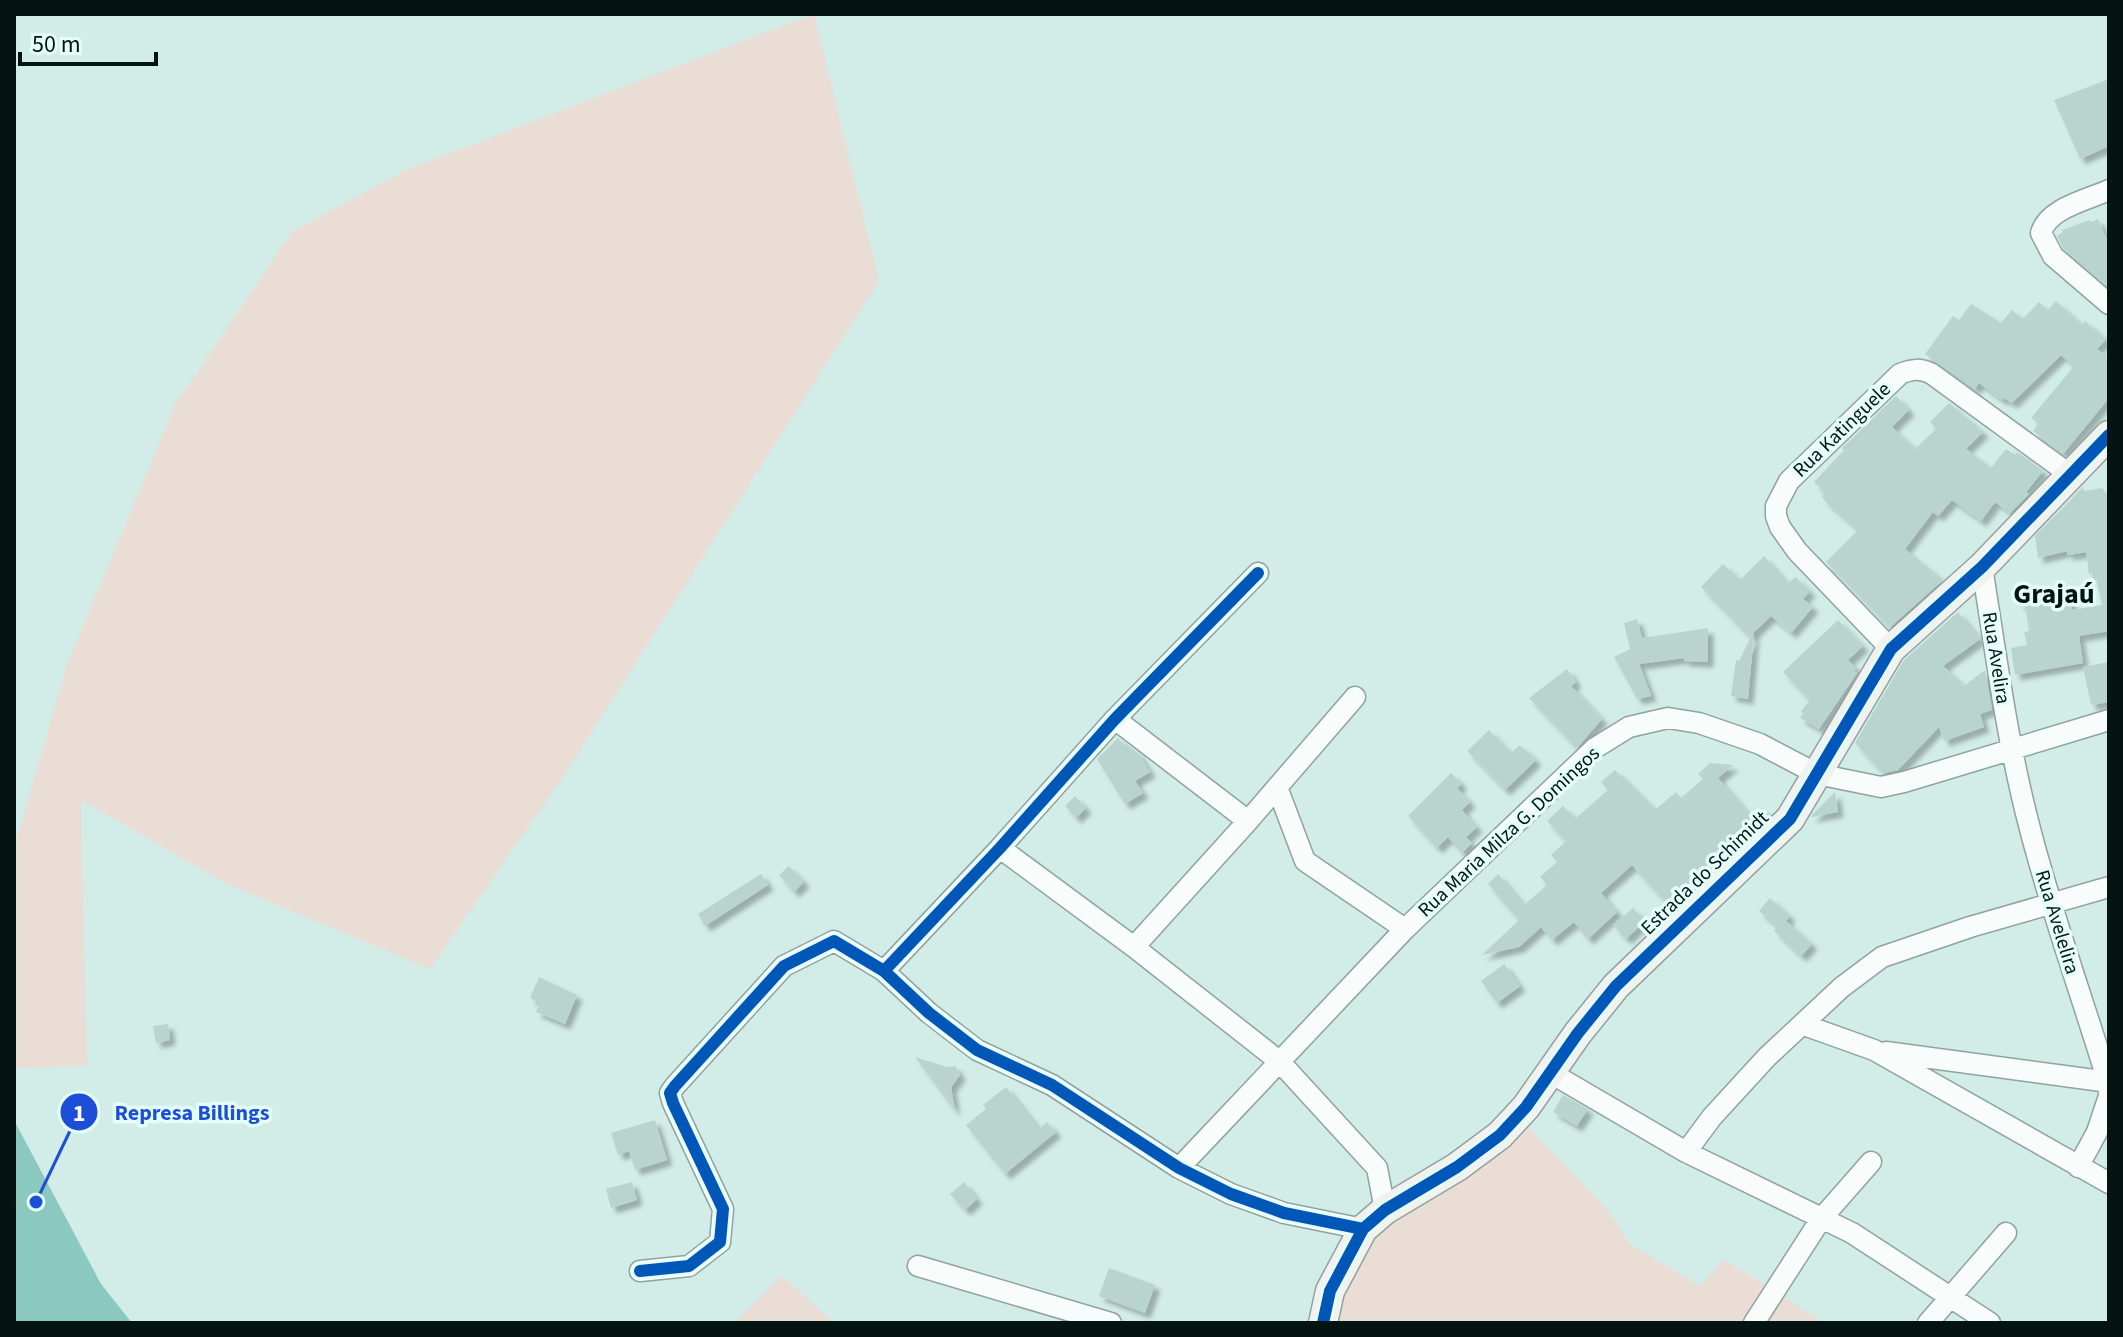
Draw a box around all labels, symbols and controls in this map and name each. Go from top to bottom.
scale bar [20,16,156,66]
text: 50 m [32,27,81,62]
street label: Rua Katinguele [1787,376,1897,484]
district label: Grajaú [2013,574,2095,614]
street label: Rua Avelira [1975,610,2017,706]
street label: Rua Maria Milza G. Domingos [1412,740,1606,924]
street label: Estrada do Schimidt [1635,804,1775,941]
street label: Rua Avelelira [2028,866,2086,978]
callout: Represa Billings [59,1089,286,1135]
text: 1 [73,1096,85,1131]
text: Represa Billings [114,1097,270,1129]

